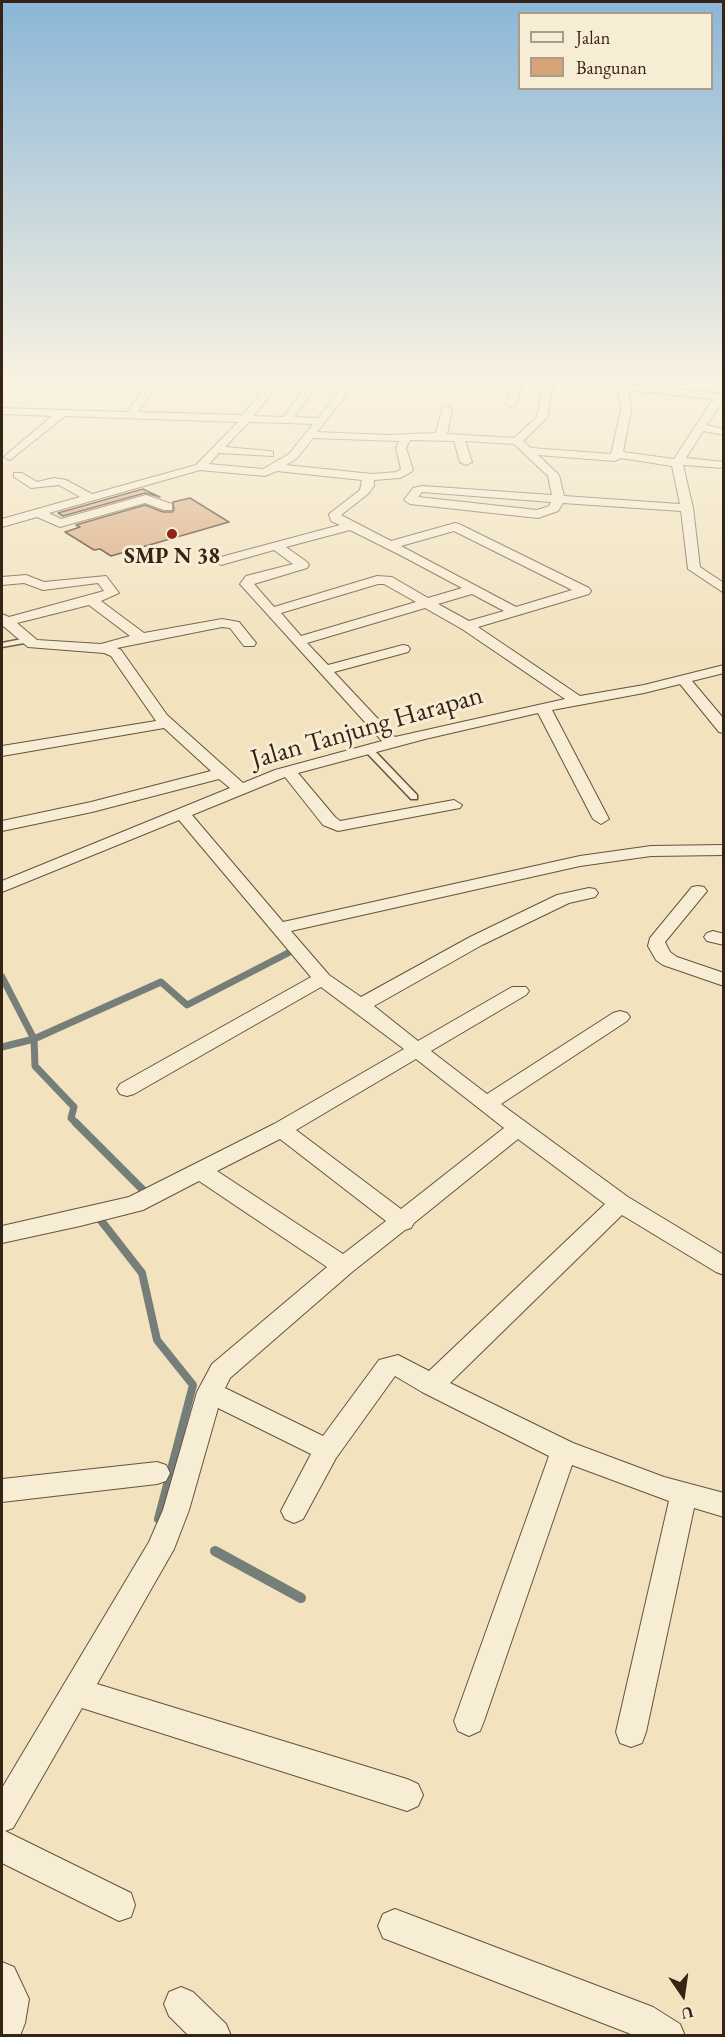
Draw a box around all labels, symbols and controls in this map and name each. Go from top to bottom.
legend [518,12,713,90]
text: Jalan [576,26,610,49]
text: Bangunan [576,56,647,79]
marker: SMP N 38 [165,527,179,541]
place label: SMP N 38 [124,544,220,570]
street label: Jalan Tanjung Harapan [247,679,487,777]
north arrow [653,1965,713,2025]
text: U [679,2001,695,2025]

